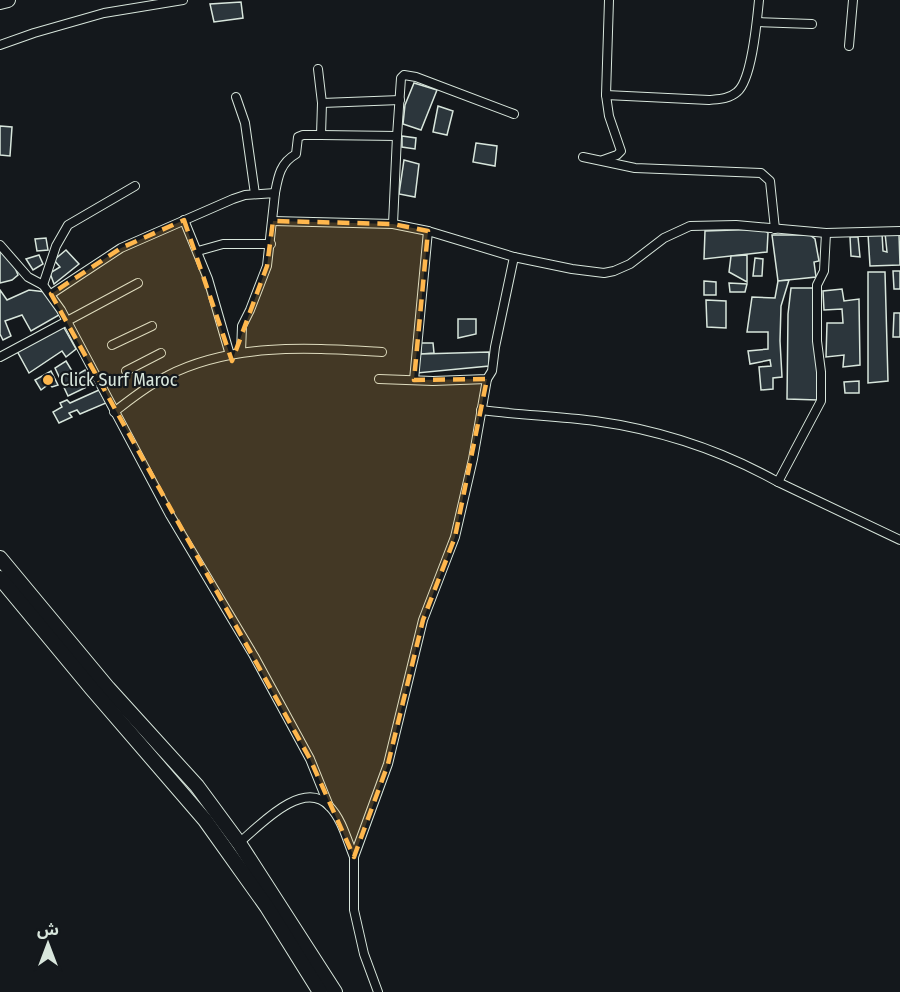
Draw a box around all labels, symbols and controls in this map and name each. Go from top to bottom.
place label: Click Surf Maroc [60,369,178,391]
marker: Click Surf Maroc [41,373,55,387]
north arrow [18,914,78,974]
text: ش [37,920,59,939]

